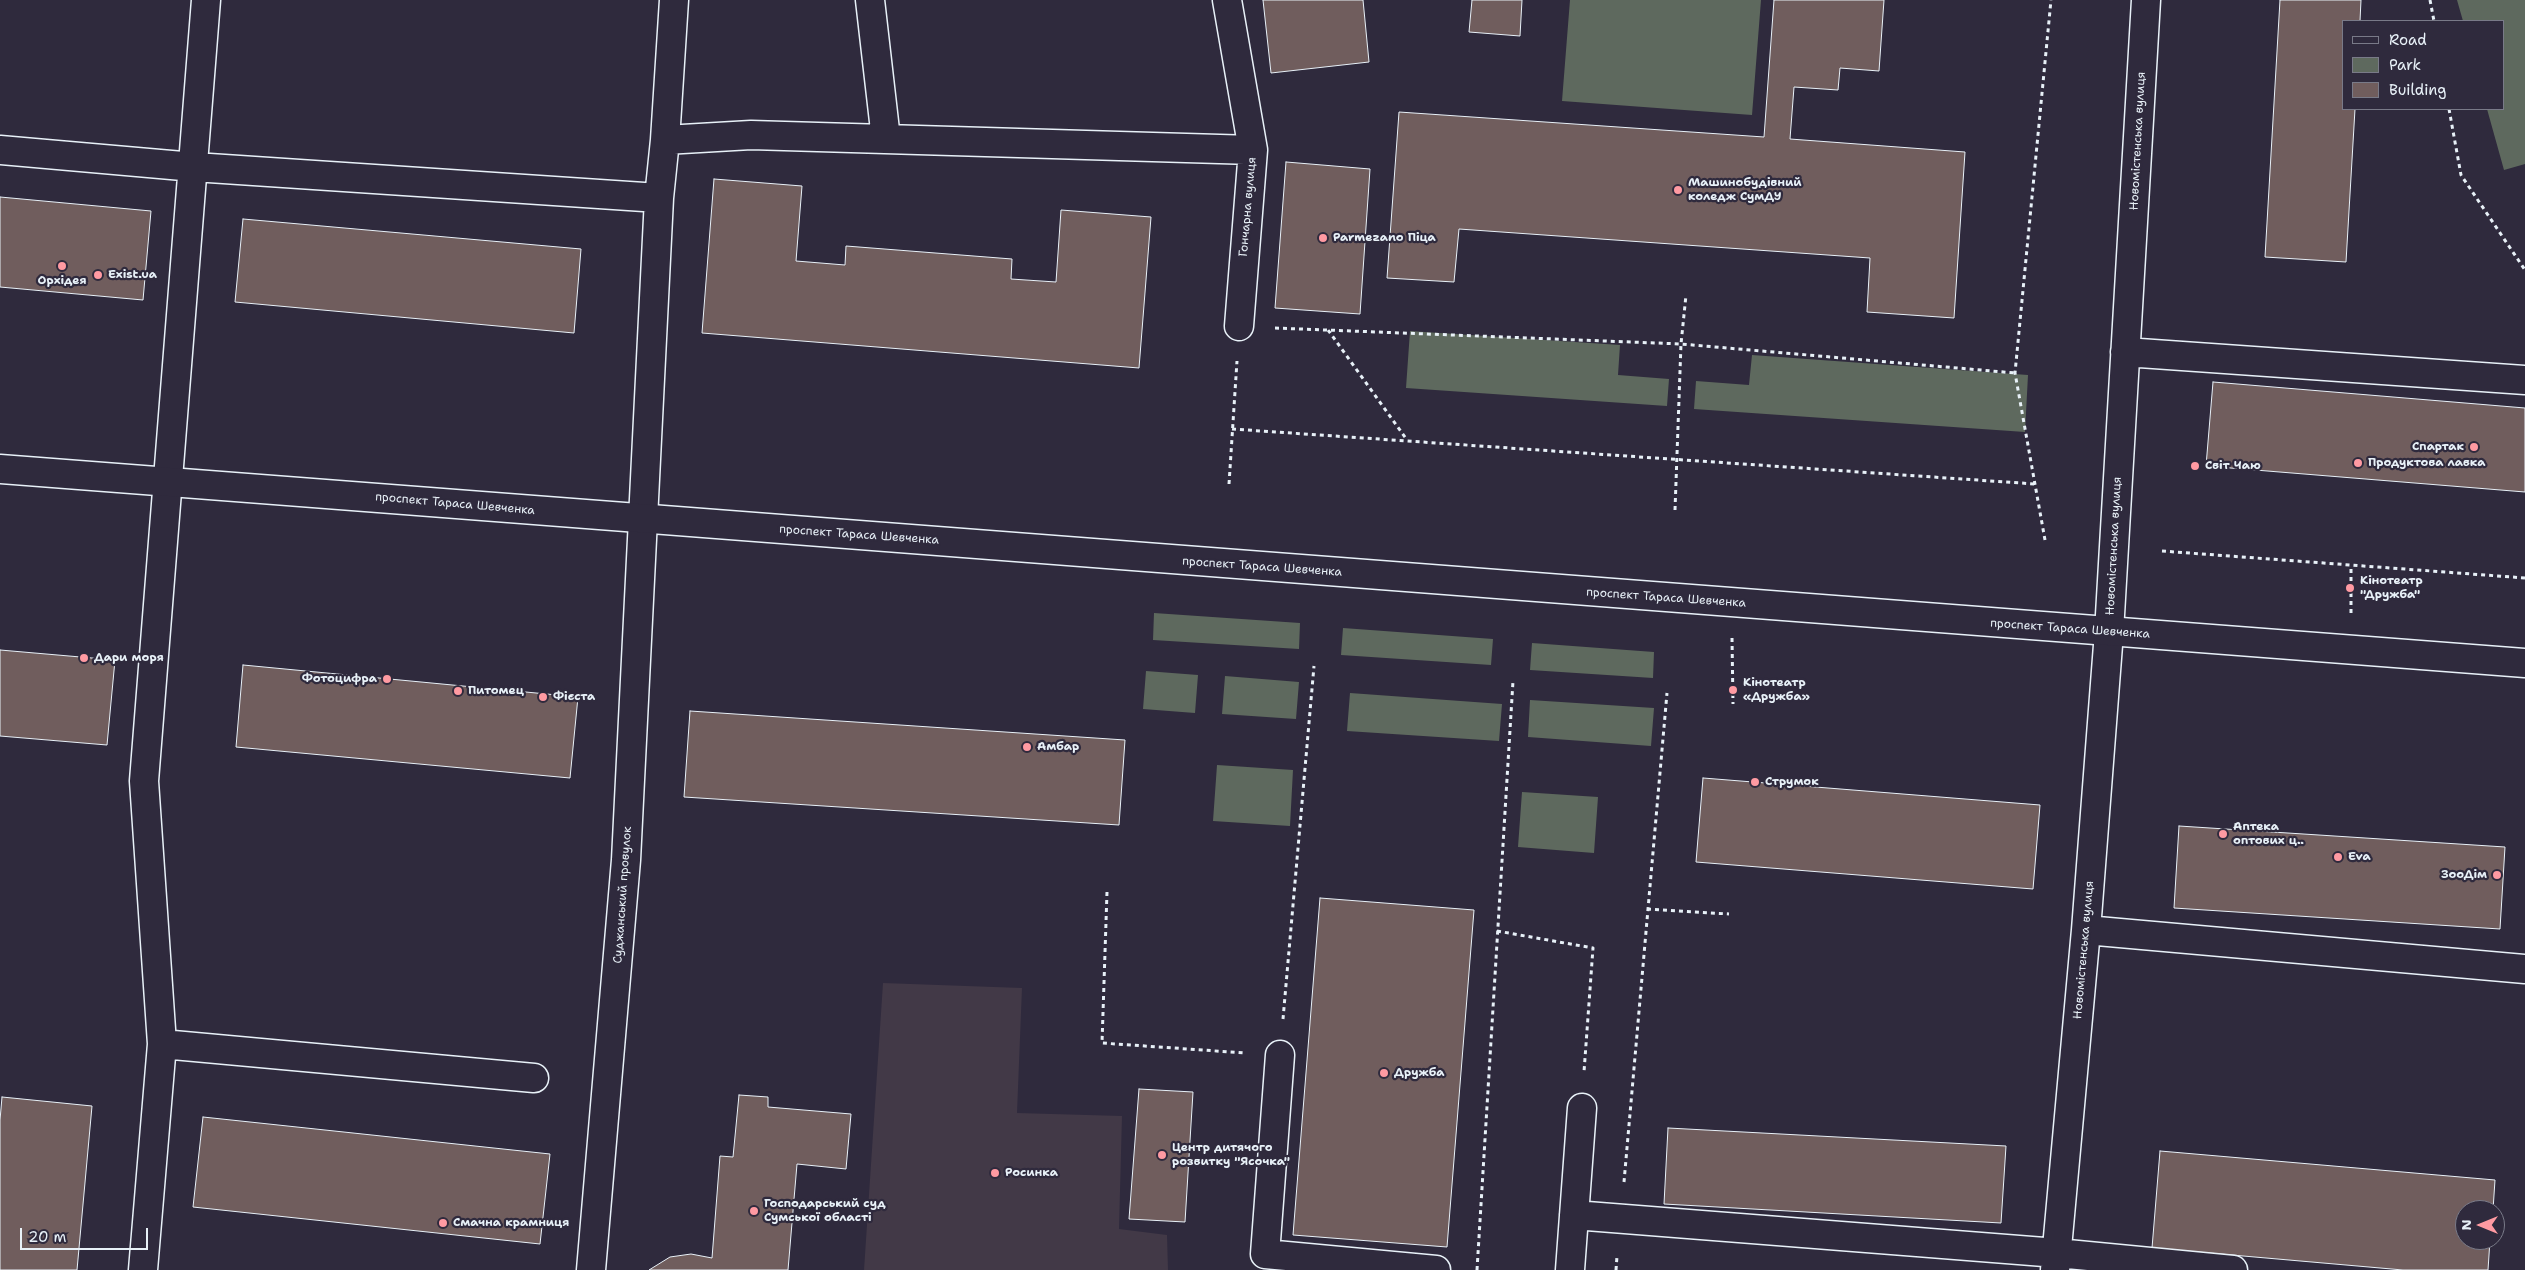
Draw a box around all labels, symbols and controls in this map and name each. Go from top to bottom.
legend [2342,20,2505,110]
text: Road [2389,30,2427,50]
text: Park [2389,55,2421,75]
street label: Новомістенська вулиця [2127,71,2149,211]
text: Building [2389,80,2446,100]
street label: Гончарна вулиця [1236,157,1260,257]
place label: Машинобудівний коледж СумДУ [1688,176,1801,204]
marker: Машинобудівний коледж СумДУ [1672,184,1684,196]
place label: Parmezano Піца [1333,231,1436,245]
marker: Parmezano Піца [1317,232,1329,244]
marker: Орхідея [56,260,68,272]
place label: Exist.ua [108,268,157,282]
marker: Exist.ua [92,269,104,281]
place label: Орхідея [37,274,87,288]
place label: Спартак [2412,440,2464,454]
marker: Спартак [2468,441,2480,453]
place label: Продуктова лавка [2368,456,2486,470]
marker: Продуктова лавка [2352,457,2364,469]
place label: Світ Чаю [2205,459,2261,473]
marker: Світ Чаю [2189,460,2201,472]
street label: Новомістенська вулиця [2103,476,2125,616]
street label: проспект Тараса Шевченка [375,490,535,518]
street label: проспект Тараса Шевченка [779,522,939,548]
street label: проспект Тараса Шевченка [1182,554,1342,580]
place label: Кінотеатр "Дружба" [2360,574,2423,602]
marker: Кінотеатр "Дружба" [2344,582,2356,594]
street label: проспект Тараса Шевченка [1586,585,1746,611]
street label: проспект Тараса Шевченка [1990,616,2150,642]
place label: Дари моря [94,651,164,665]
marker: Дари моря [78,652,90,664]
place label: Фотоцифра [302,672,377,686]
marker: Фотоцифра [381,673,393,685]
place label: Кінотеатр «Дружба» [1743,676,1810,704]
place label: Питомец [468,684,524,698]
marker: Кінотеатр «Дружба» [1727,684,1739,696]
marker: Питомец [452,685,464,697]
place label: Фієста [553,690,595,704]
marker: Фієста [537,691,549,703]
place label: Амбар [1037,740,1079,754]
marker: Амбар [1021,741,1033,753]
place label: Струмок [1765,775,1819,789]
marker: Струмок [1749,776,1761,788]
place label: Аптека оптових ц.. [2233,820,2304,848]
street label: Суджанський провулок [611,826,635,964]
marker: Аптека оптових ц.. [2217,828,2229,840]
place label: Eva [2348,850,2371,864]
marker: Eva [2332,851,2344,863]
place label: ЗооДім [2441,868,2487,882]
marker: ЗооДім [2491,869,2503,881]
street label: Новомістенська вулиця [2071,880,2097,1020]
place label: Дружба [1394,1066,1444,1080]
marker: Дружба [1378,1067,1390,1079]
place label: Центр дитячого розвитку "Ясочка" [1172,1141,1290,1169]
marker: Центр дитячого розвитку "Ясочка" [1156,1149,1168,1161]
place label: Росинка [1005,1166,1058,1180]
marker: Росинка [989,1167,1001,1179]
place label: Господарський суд Сумської області [764,1197,886,1225]
north arrow [2455,1200,2505,1250]
marker: Господарський суд Сумської області [748,1205,760,1217]
place label: Смачна крамниця [453,1216,569,1230]
marker: Смачна крамниця [437,1217,449,1229]
scale bar [22,1218,150,1250]
text: N [2457,1219,2475,1231]
text: 20 m [28,1227,67,1247]

